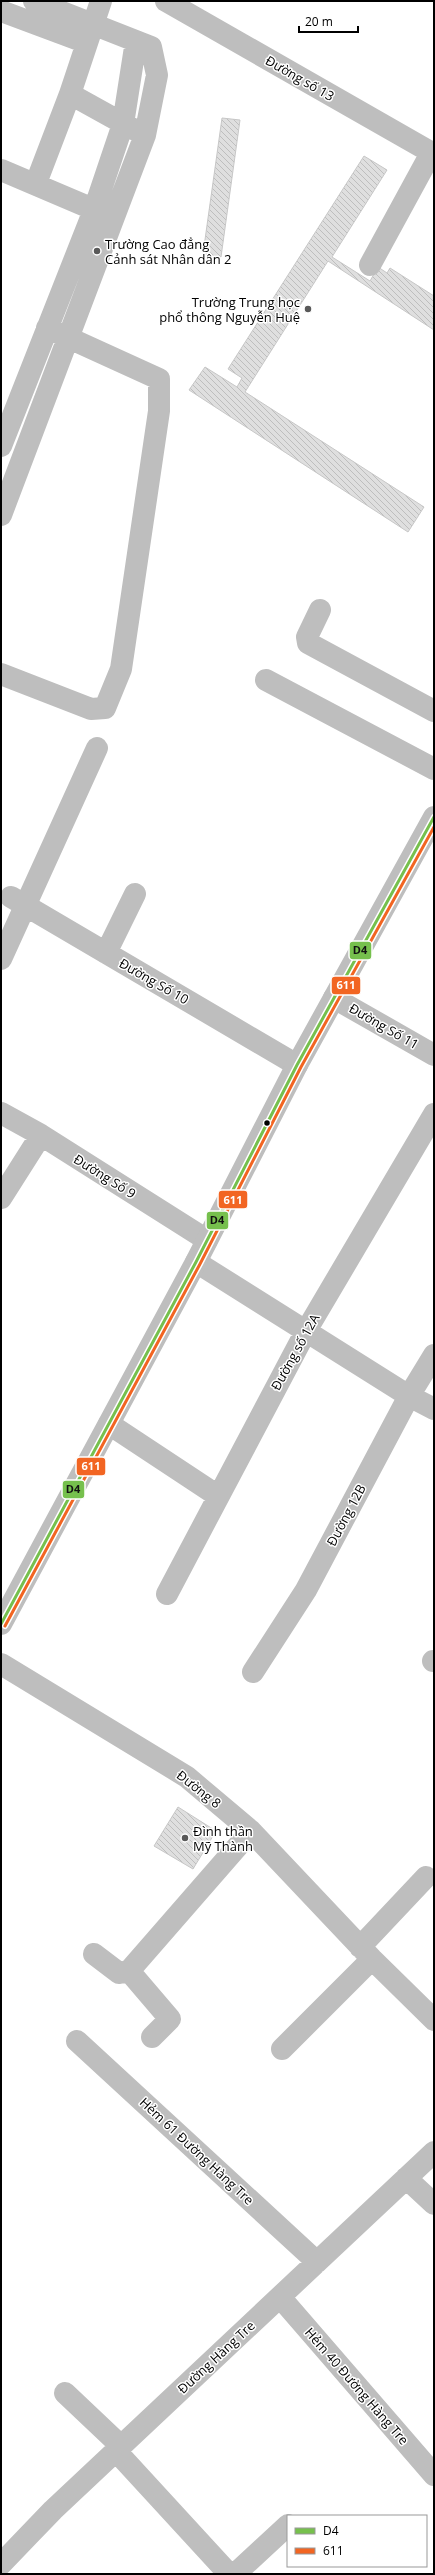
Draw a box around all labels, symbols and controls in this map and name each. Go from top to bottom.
scale bar [299,8,358,34]
text: 20 m [305,13,333,30]
street label: Đường số 13 [262,51,338,105]
place label: Trường Cao đẳng Cảnh sát Nhân dân 2 [105,235,231,268]
marker: Trường Cao đẳng Cảnh sát Nhân dân 2 [92,246,102,256]
place label: Trường Trung học phổ thông Nguyễn Huệ [159,293,300,326]
marker: Trường Trung học phổ thông Nguyễn Huệ [303,304,313,314]
line badge: D4 [349,941,372,960]
text: D4 [353,942,368,957]
street label: Đường Số 10 [116,954,192,1008]
line badge: 611 [331,976,361,995]
text: 611 [337,977,355,992]
street label: Đường Số 11 [346,999,422,1053]
unlabelled marker [262,1118,272,1128]
street label: Đường Số 9 [70,1150,140,1202]
line badge: 611 [218,1190,248,1209]
text: 611 [224,1192,242,1207]
line badge: D4 [206,1211,229,1230]
text: D4 [210,1212,225,1227]
street label: Đường số 12A [267,1310,324,1393]
line badge: 611 [76,1457,106,1476]
text: 611 [82,1458,100,1473]
line badge: D4 [62,1480,85,1499]
text: D4 [66,1481,81,1496]
street label: Đường 12B [322,1481,370,1549]
street label: Đường 8 [173,1766,225,1812]
place label: Đình thần Mỹ Thành [193,1822,253,1855]
marker: Đình thần Mỹ Thành [180,1833,190,1843]
street label: Hẻm 61 Đường Hàng Tre [136,2093,258,2209]
street label: Đường Hàng Tre [174,2317,258,2397]
street label: Hẻm 40 Đường Hàng Tre [301,2324,413,2448]
legend [287,2515,427,2567]
text: D4 [323,2522,339,2539]
text: 611 [323,2542,344,2559]

